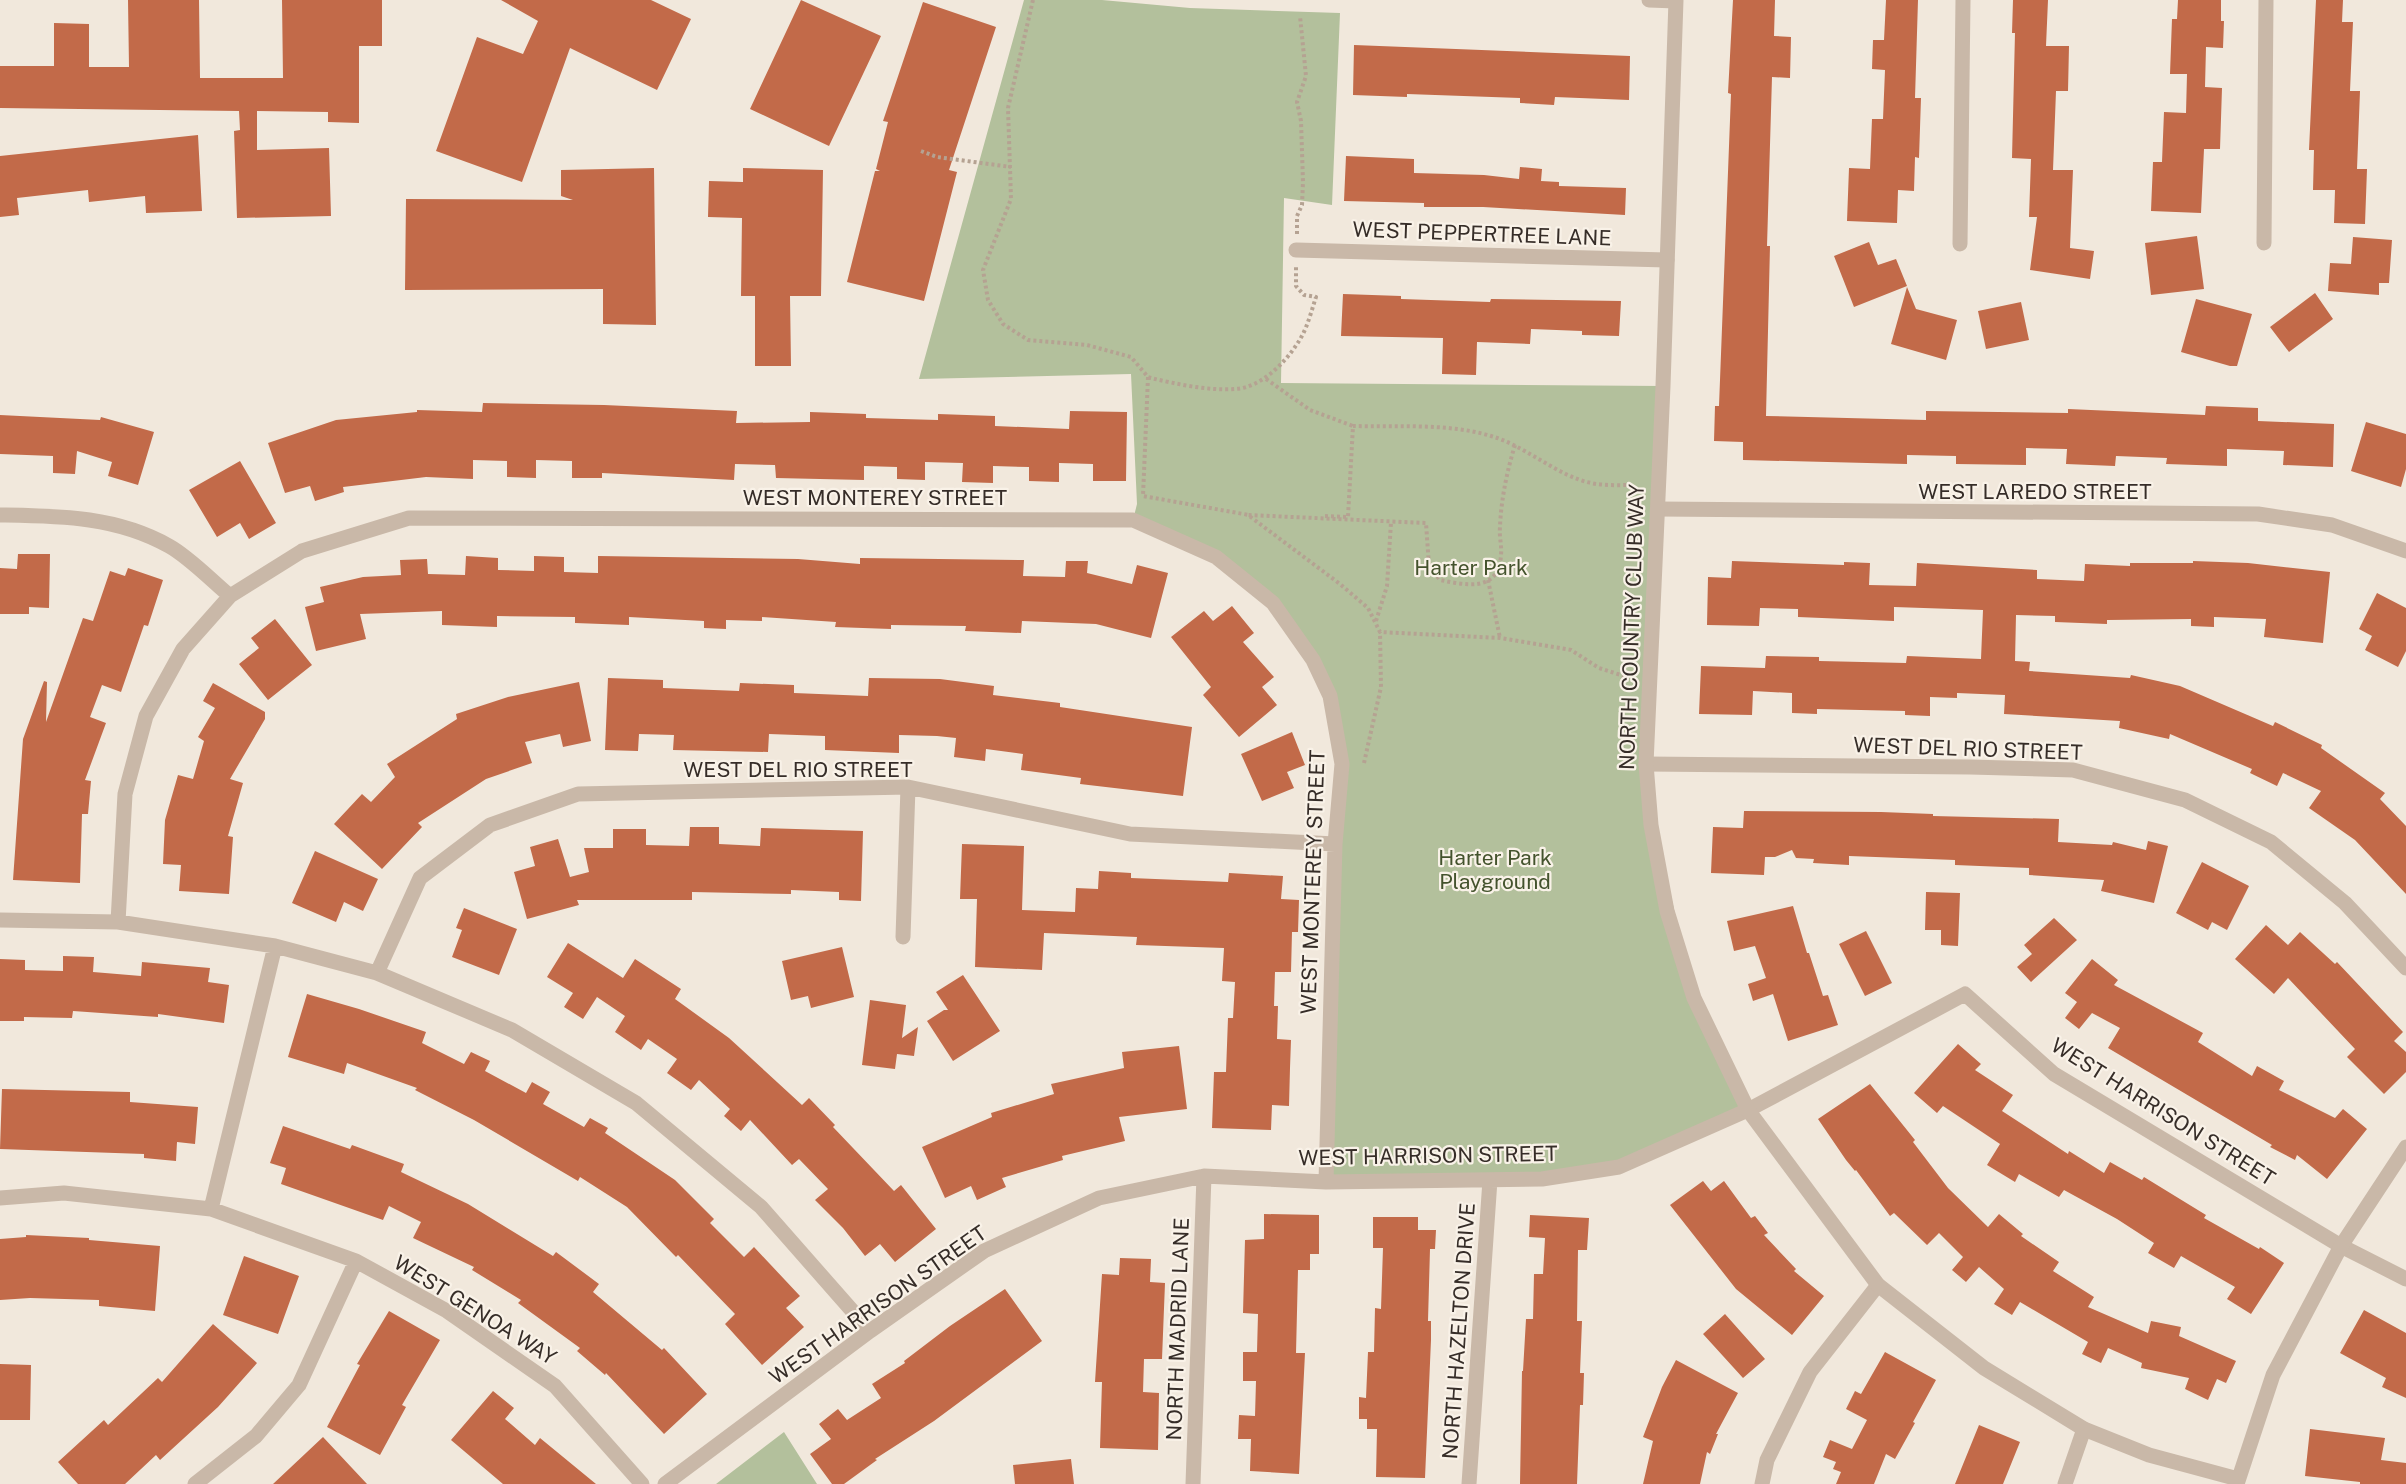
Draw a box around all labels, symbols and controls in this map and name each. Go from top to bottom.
street label: WEST PEPPERTREE LANE [1352,216,1612,251]
street label: WEST LAREDO STREET [1918,479,2152,504]
street label: NORTH COUNTRY CLUB WAY [1614,483,1649,770]
street label: WEST MONTEREY STREET [743,485,1007,510]
park label: Harter Park [1414,555,1528,580]
street label: WEST DEL RIO STREET [1853,732,2083,765]
street label: WEST MONTEREY STREET [1295,749,1330,1015]
street label: WEST DEL RIO STREET [683,757,913,782]
park label: Harter Park Playground [1438,845,1552,894]
street label: WEST HARRISON STREET [2047,1032,2280,1191]
street label: WEST HARRISON STREET [1298,1141,1558,1170]
street label: NORTH HAZELTON DRIVE [1437,1202,1480,1460]
street label: NORTH MADRID LANE [1161,1217,1194,1441]
street label: WEST HARRISON STREET [764,1220,991,1389]
street label: WEST GENOA WAY [389,1249,561,1370]

